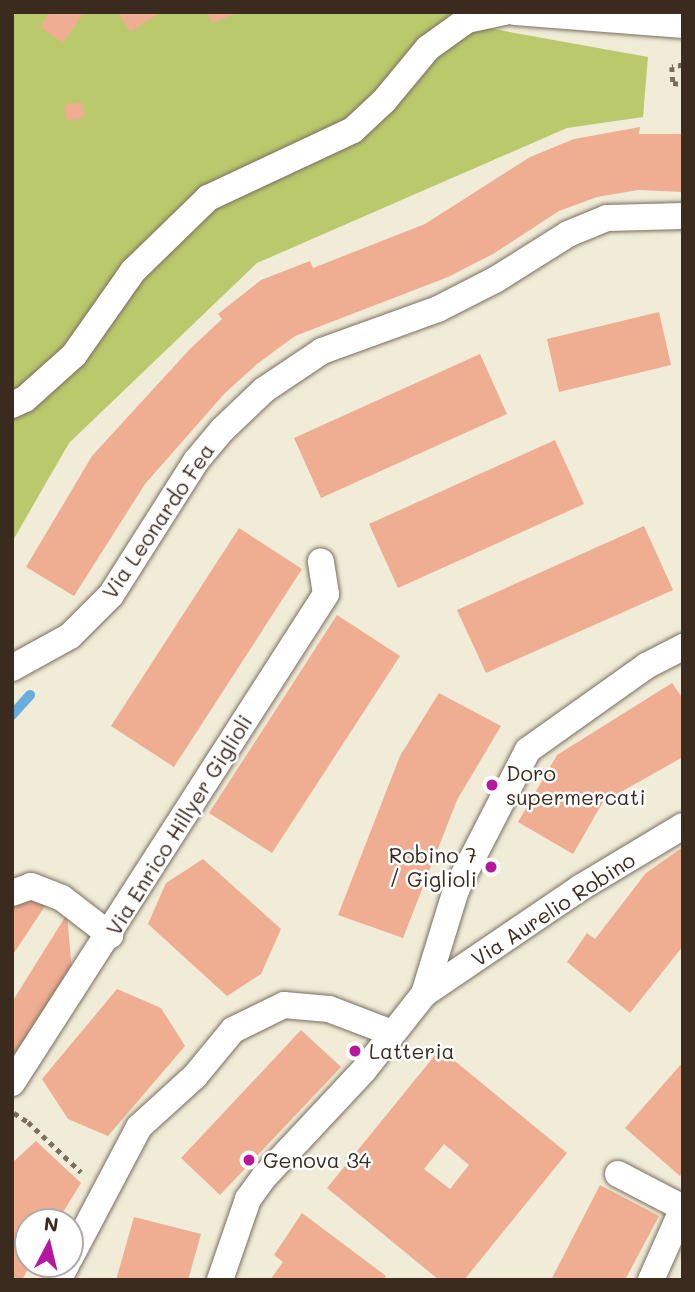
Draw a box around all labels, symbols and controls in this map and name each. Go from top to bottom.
street label: Via Leonardo Fea [97,439,219,603]
street label: Via Enrico Hillyer Giglioli [101,710,257,940]
place label: Doro supermercati [506,760,646,810]
marker: Doro supermercati [484,777,500,793]
place label: Robino 7 / Giglioli [389,842,477,892]
street label: Via Aurelio Robino [466,847,640,971]
marker: Robino 7 / Giglioli [483,859,499,875]
place label: Latteria [369,1038,455,1064]
marker: Latteria [347,1043,363,1059]
place label: Genova 34 [263,1147,371,1173]
marker: Genova 34 [241,1152,257,1168]
north arrow [14,1208,84,1278]
text: N [43,1210,60,1237]

